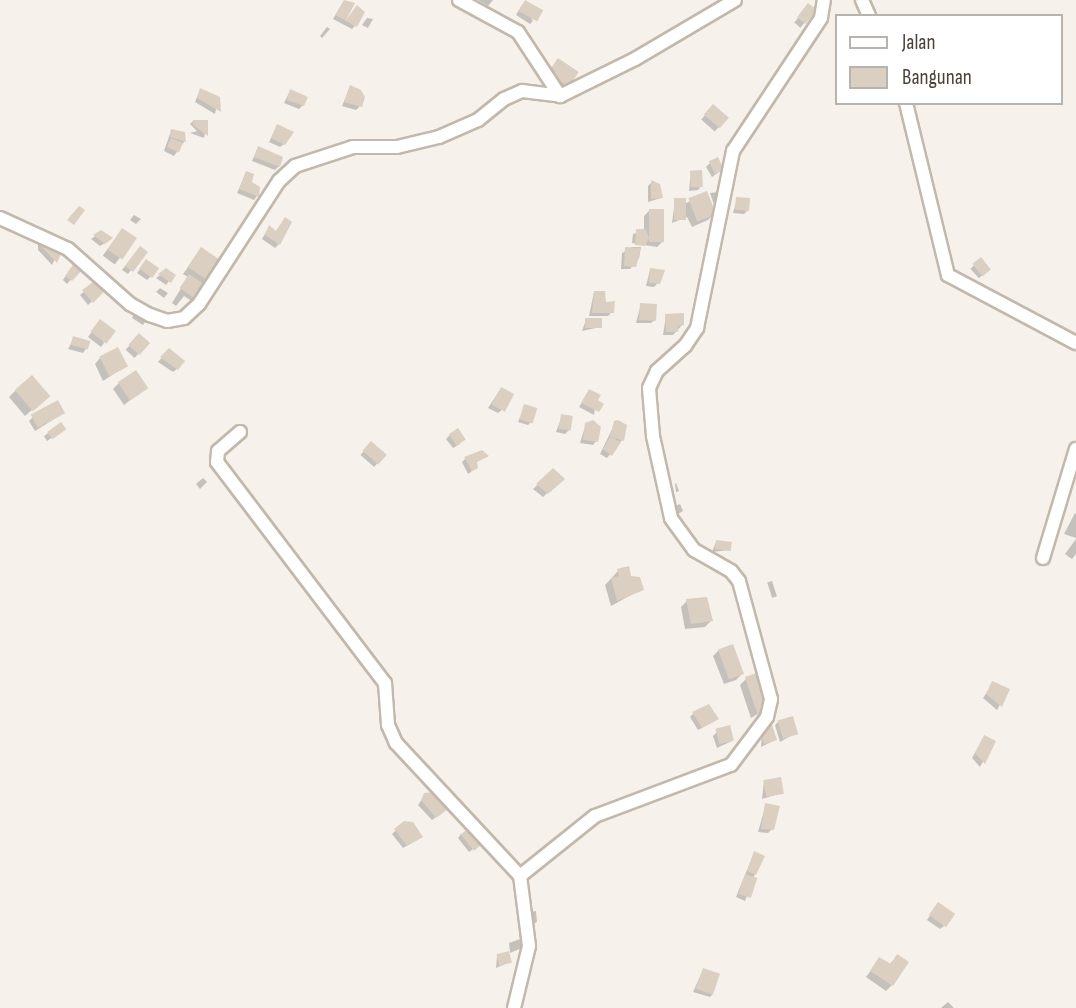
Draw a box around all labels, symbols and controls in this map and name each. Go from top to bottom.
legend [834,14,1062,105]
text: Jalan [902,30,935,55]
text: Bangunan [902,65,972,90]

